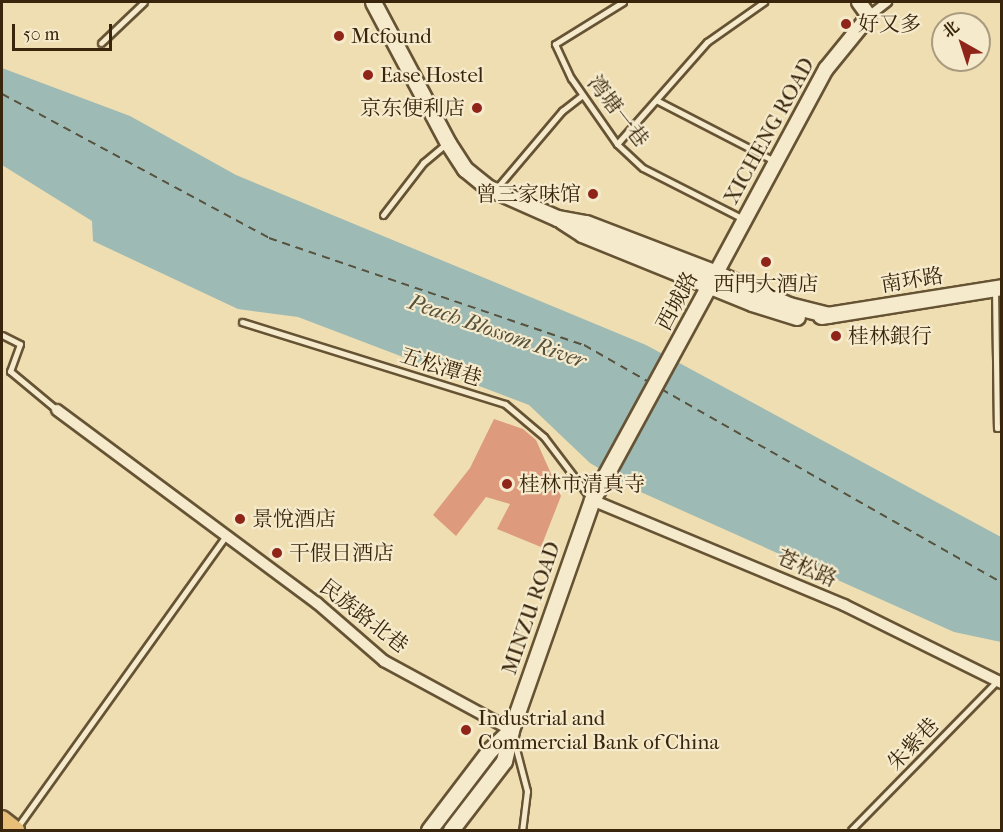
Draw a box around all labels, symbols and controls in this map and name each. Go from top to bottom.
place label: 好又多 [858,11,921,37]
scale bar [15,12,116,50]
north arrow [931,12,991,72]
marker: 好又多 [839,17,853,31]
text: 北 [938,17,963,42]
place label: Mcfound [351,23,432,49]
text: 50 m [23,24,59,45]
marker: Mcfound [332,29,346,43]
street label: XICHENG ROAD [718,53,820,209]
place label: Ease Hostel [380,62,484,88]
marker: Ease Hostel [361,68,375,82]
street label: 湾塘一巷 [582,70,654,152]
place label: 京东便利店 [360,95,465,121]
marker: 京东便利店 [470,101,484,115]
place label: 曾三家味馆 [476,181,581,207]
marker: 曾三家味馆 [586,187,600,201]
marker: 西門大酒店 [759,255,773,269]
street label: 南环路 [879,263,945,297]
street label: 西城路 [651,267,703,335]
place label: 西門大酒店 [714,271,818,297]
water label: Peach Blossom River [405,289,589,375]
place label: 桂林銀行 [848,323,932,349]
marker: 桂林銀行 [829,329,843,343]
street label: 五松潭巷 [397,343,485,391]
place label: 桂林市清真寺 [519,471,645,497]
marker: 桂林市清真寺 [500,477,514,491]
place label: 景悅酒店 [252,506,336,532]
marker: 景悅酒店 [233,512,247,526]
street label: MINZU ROAD [496,538,566,678]
place label: 干假日酒店 [289,540,394,566]
street label: 苍松路 [773,544,841,592]
marker: 干假日酒店 [270,546,284,560]
street label: 民族路北巷 [315,574,413,658]
place label: Industrial and Commercial Bank of China [478,705,719,755]
street label: 朱紫巷 [882,713,944,775]
marker: Industrial and Commercial Bank of China [459,723,473,737]

